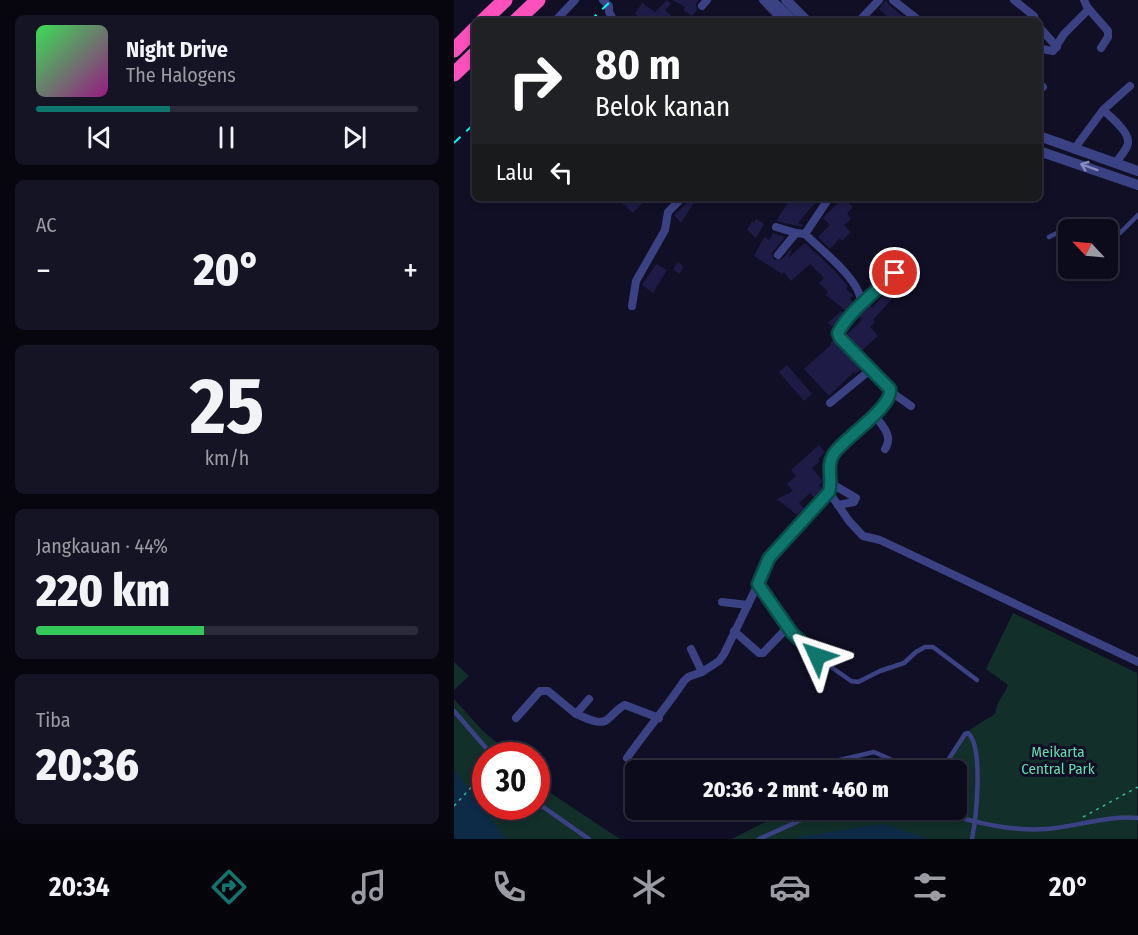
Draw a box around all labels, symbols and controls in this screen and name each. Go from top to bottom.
text: Night Drive [126,36,228,63]
text: 80 m [595,40,681,90]
icon: right [496,42,574,120]
text: The Halogens [126,63,236,87]
text: Belok kanan [595,91,730,123]
icon: previous [83,121,116,154]
icon: pause [210,121,243,154]
icon: next [338,121,371,154]
icon: left [545,156,578,189]
text: Lalu [496,159,533,186]
one-way arrow [1080,161,1098,172]
text: AC [36,213,56,237]
north arrow [1058,219,1118,279]
map controls [1058,219,1118,279]
text: 20° [193,243,260,297]
pin [869,247,920,298]
text: − [36,251,51,291]
text: + [403,251,418,291]
icon: arrive [878,256,911,289]
text: 25 [190,360,264,454]
text: km/h [205,446,249,470]
text: Jangkauan · 44% [36,534,168,558]
text: 220 km [36,564,170,618]
position arrow [785,624,849,688]
text: Tiba [36,708,71,732]
text: 20:36 [36,738,139,792]
speed limit sign: 30 [472,742,550,820]
park label: Meikarta Central Park [1021,743,1095,778]
text: 20:36 · 2 mnt · 460 m [703,776,889,803]
icon: directions [208,866,250,908]
icon: music [348,866,390,908]
icon: phone [488,866,530,908]
icon: climate [628,866,670,908]
icon: car [769,866,811,908]
icon: filters [909,866,951,908]
text: 20:34 [49,871,110,903]
text: 20° [1049,871,1089,903]

